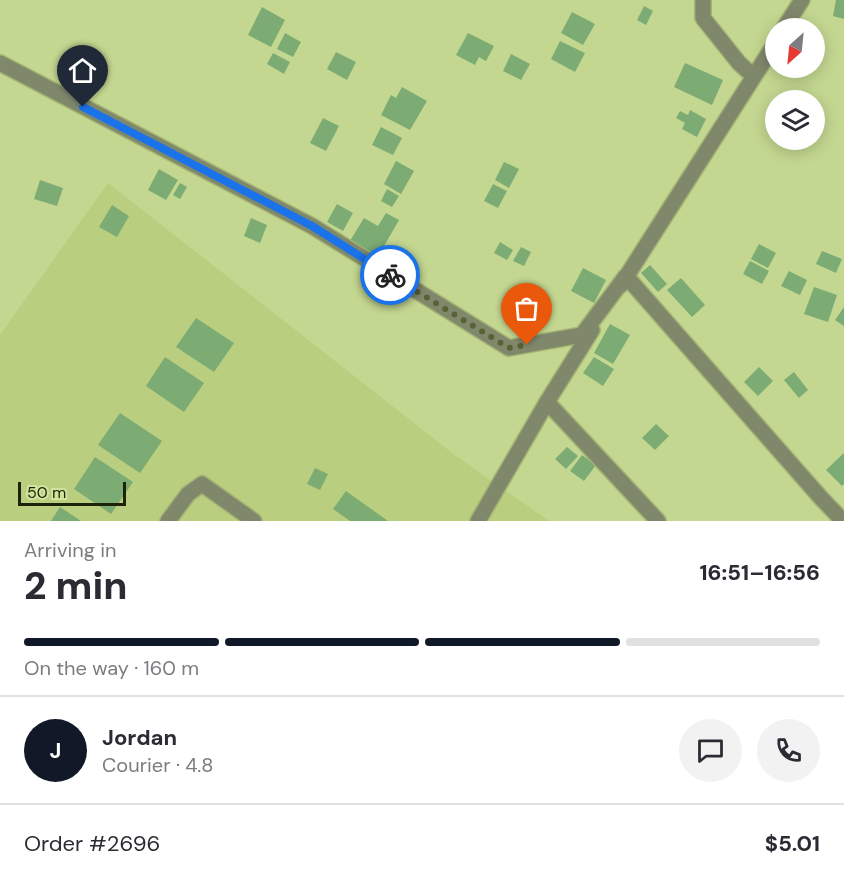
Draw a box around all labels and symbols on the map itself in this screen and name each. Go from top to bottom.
north arrow [765,18,825,78]
pin [57,45,108,107]
courier [360,245,420,305]
pin [501,283,552,345]
scale bar [18,479,126,507]

